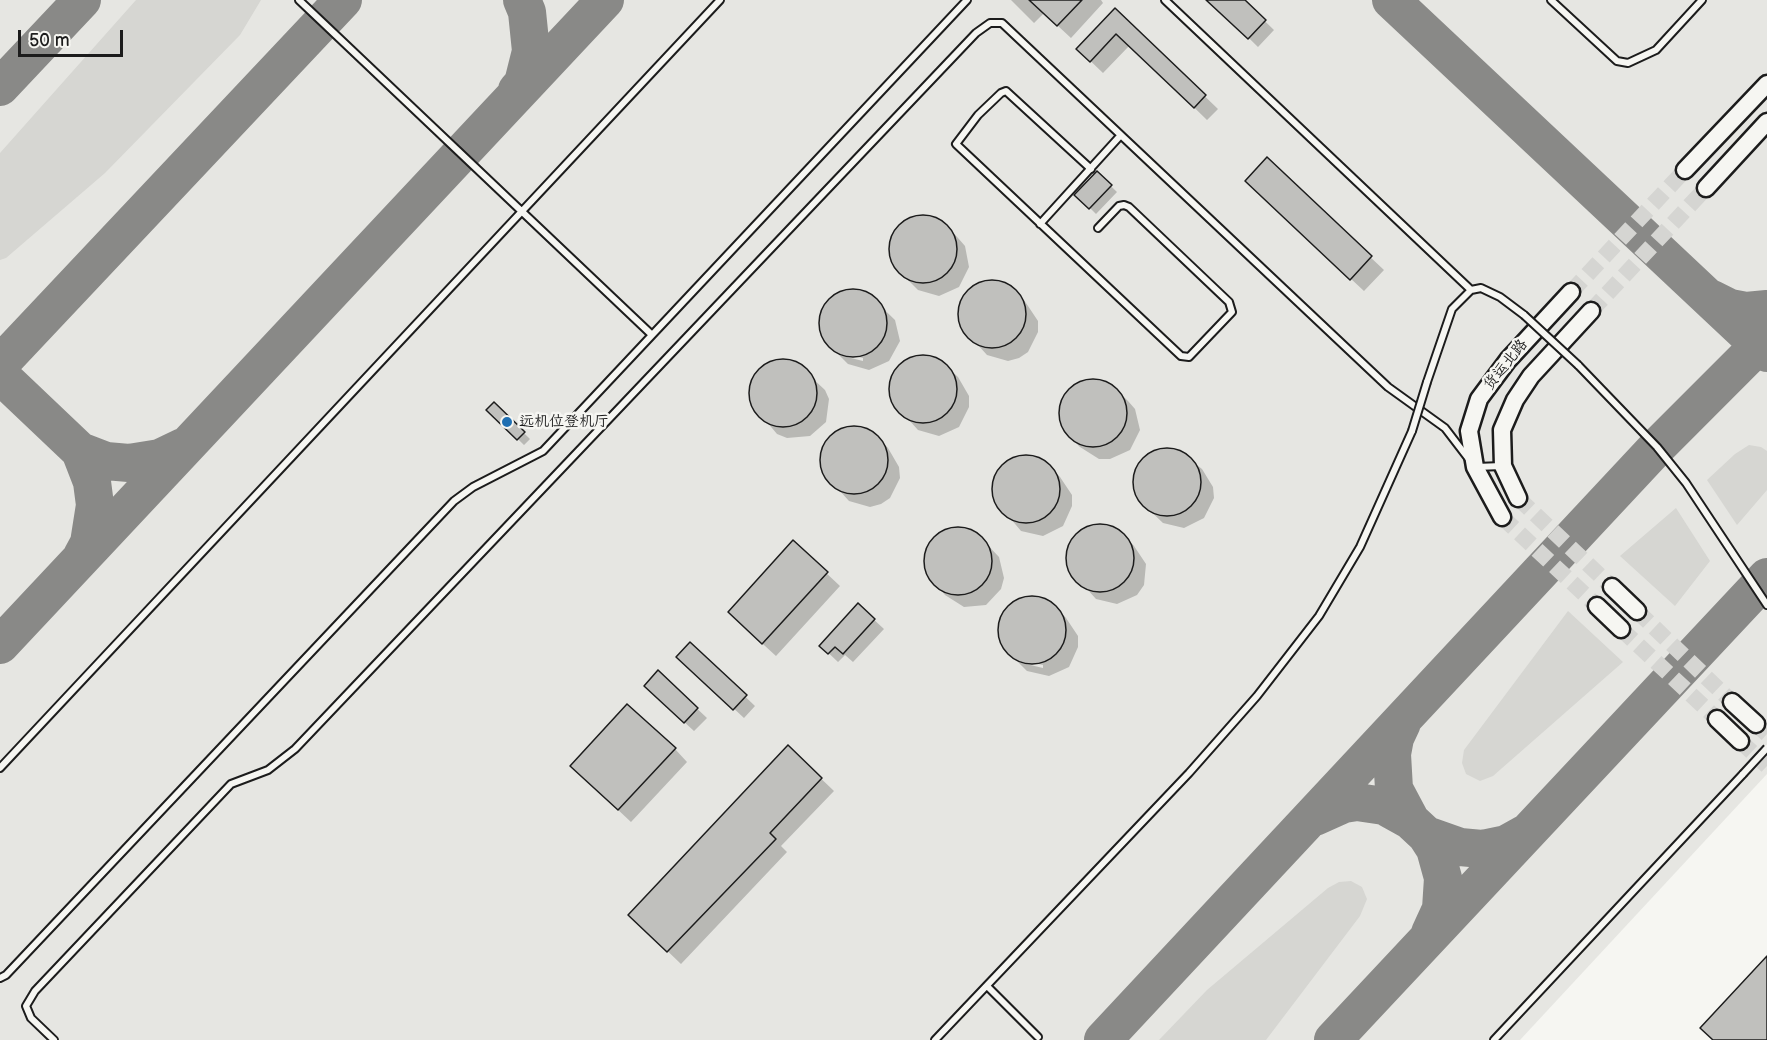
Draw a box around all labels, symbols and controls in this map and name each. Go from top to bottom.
scale bar [21,18,126,56]
text: 50 m [29,30,70,51]
street label: 货运北路 [1480,336,1532,394]
place label: 远机位登机厅 [519,413,609,431]
marker: 远机位登机厅 [500,415,514,429]

